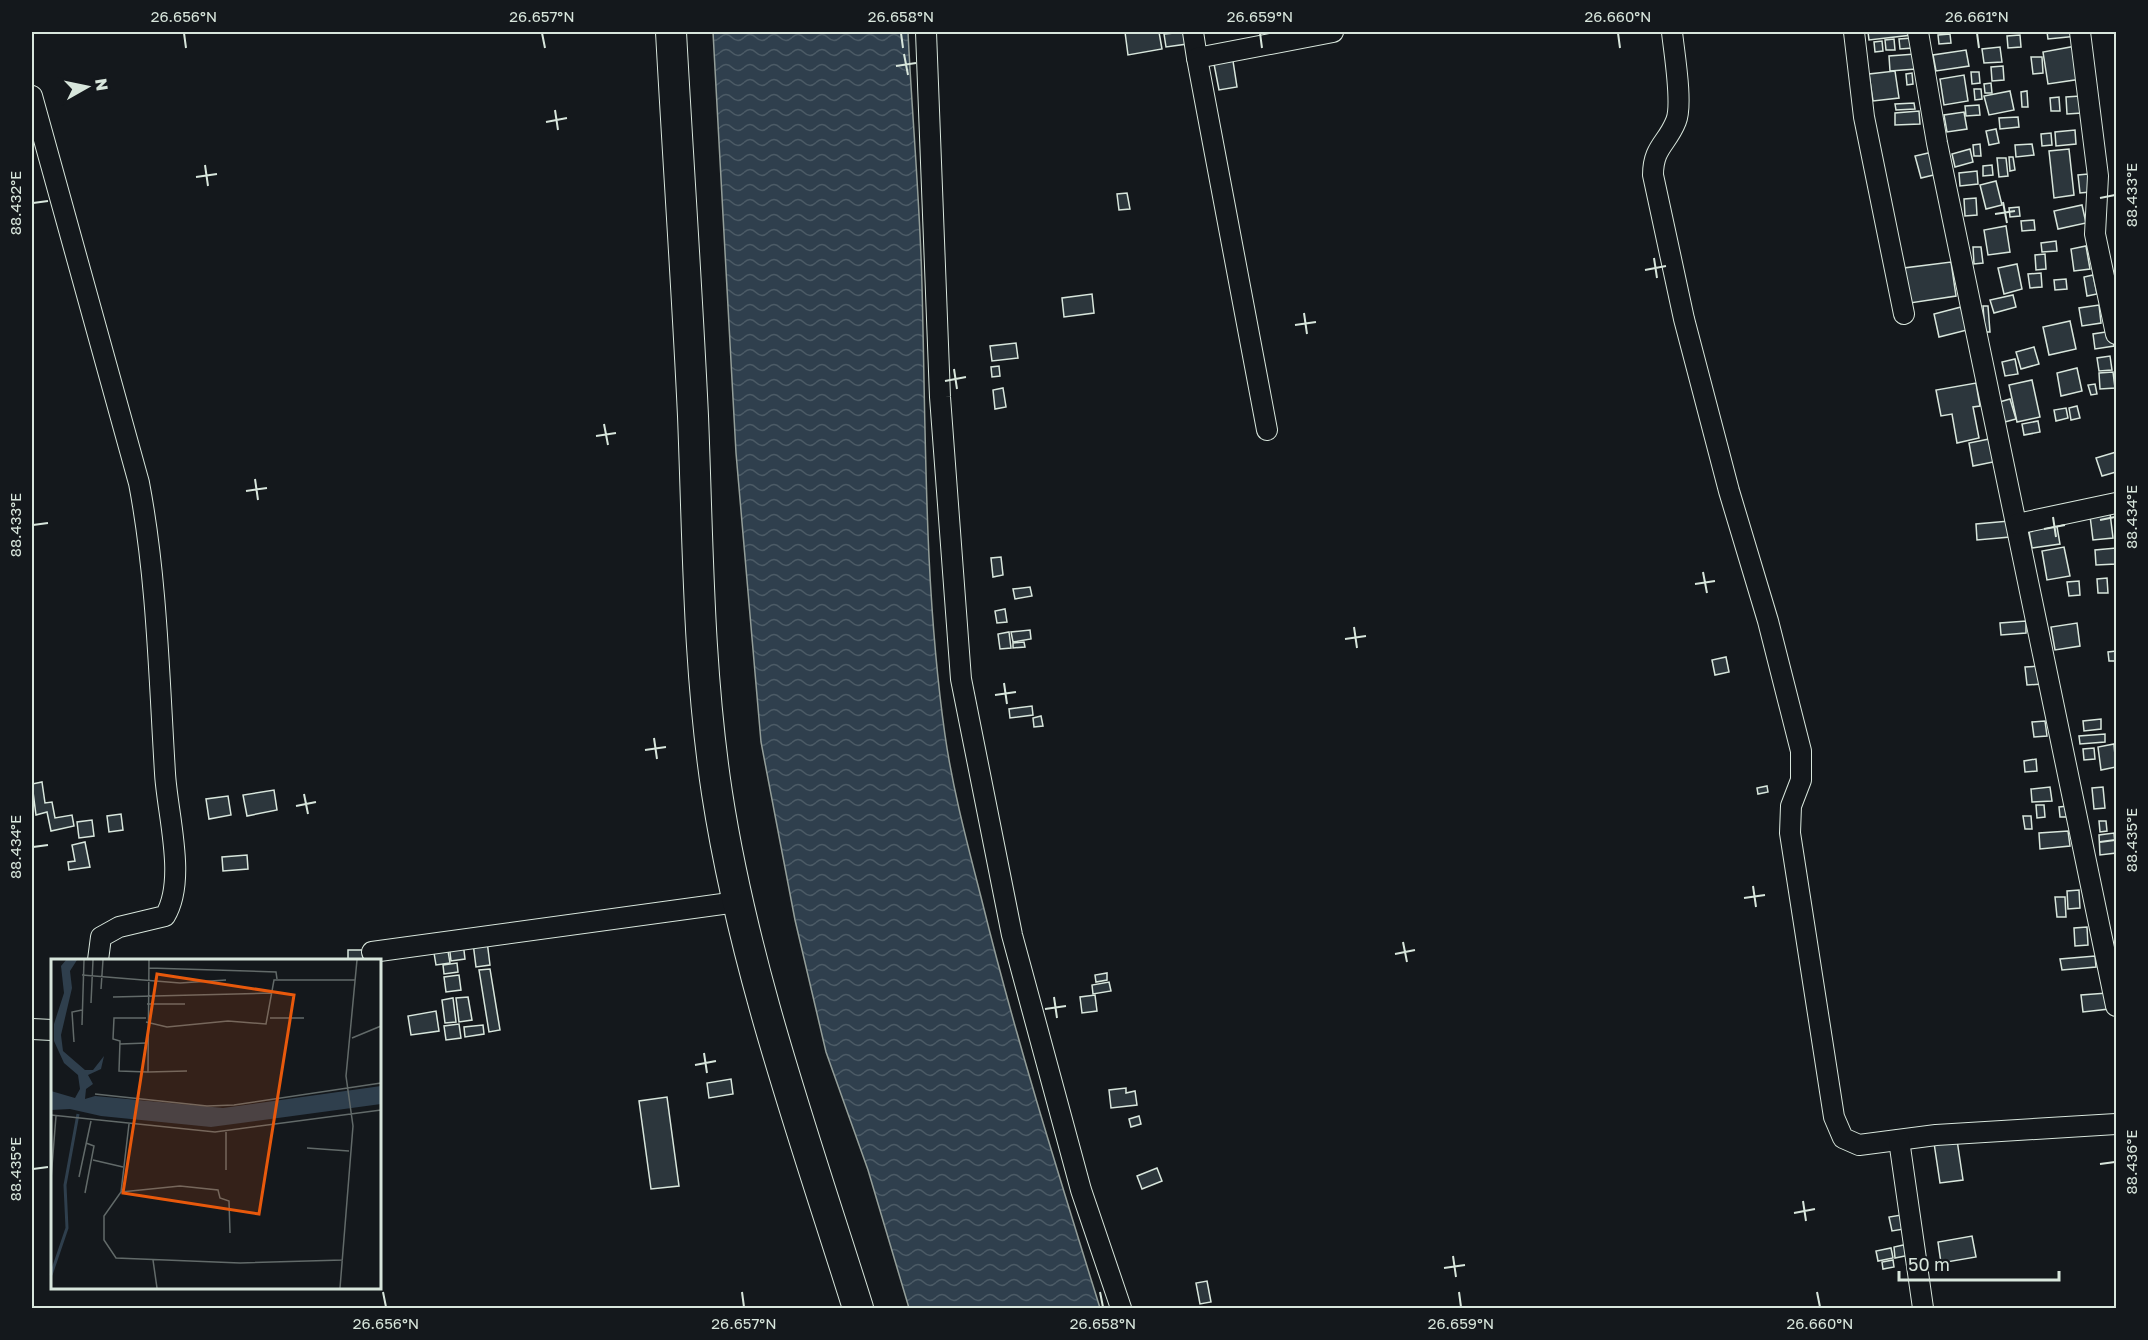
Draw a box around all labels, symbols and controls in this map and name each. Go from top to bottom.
text: 26.656°N [151,7,217,25]
text: 26.657°N [509,7,575,25]
text: 26.658°N [868,7,934,25]
text: 26.659°N [1227,7,1293,25]
text: 26.660°N [1585,7,1651,25]
text: 26.661°N [1945,7,2009,25]
north arrow [57,57,117,117]
text: N [91,77,113,92]
text: 88.433°E [2122,163,2140,227]
text: 88.432°E [6,171,24,235]
text: 88.434°E [2122,485,2140,549]
text: 88.433°E [6,493,24,557]
text: 88.435°E [2122,808,2140,872]
text: 88.434°E [6,815,24,879]
inset map [51,959,381,1289]
text: 88.436°E [2122,1130,2140,1194]
text: 88.435°E [6,1137,24,1201]
scale bar [1899,1244,2060,1282]
text: 50 m [1908,1253,1950,1275]
text: 26.656°N [353,1314,419,1332]
text: 26.657°N [711,1314,777,1332]
text: 26.658°N [1070,1314,1136,1332]
text: 26.659°N [1428,1314,1494,1332]
text: 26.660°N [1787,1314,1853,1332]

